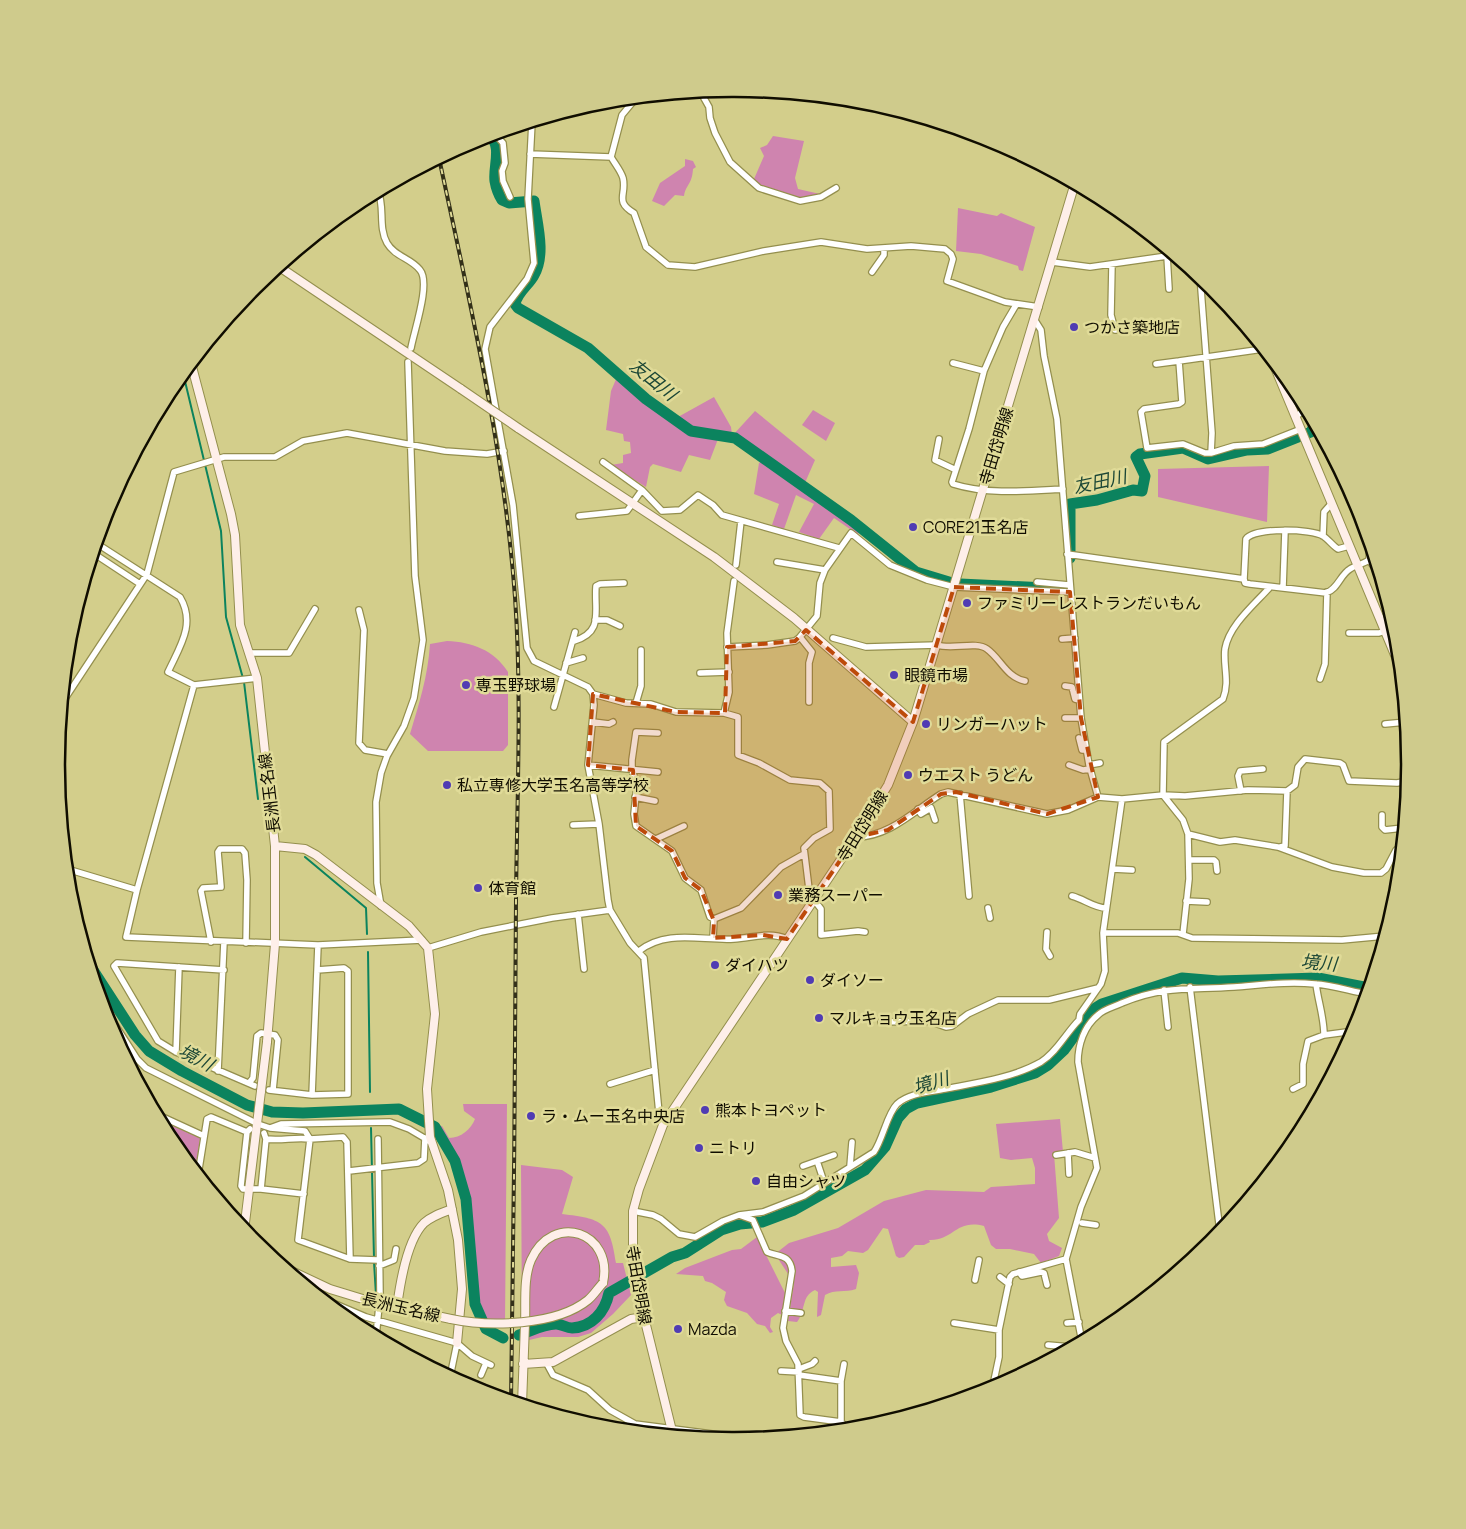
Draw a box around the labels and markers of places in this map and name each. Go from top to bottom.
place label: つかさ築地店 [1084,316,1180,338]
marker: つかさ築地店 [1068,321,1080,333]
place label: CORE21玉名店 [923,516,1029,538]
marker: CORE21玉名店 [907,521,919,533]
place label: ファミリーレストランだいもん [977,592,1201,614]
marker: ファミリーレストランだいもん [961,597,973,609]
place label: 眼鏡市場 [904,664,968,686]
marker: 眼鏡市場 [888,669,900,681]
place label: 専玉野球場 [476,674,556,696]
marker: 専玉野球場 [460,679,472,691]
place label: リンガーハット [936,713,1048,735]
marker: リンガーハット [920,718,932,730]
place label: ウエスト うどん [918,764,1033,786]
marker: ウエスト うどん [902,769,914,781]
place label: 私立専修大学玉名高等学校 [457,774,649,796]
marker: 私立専修大学玉名高等学校 [441,779,453,791]
place label: 体育館 [488,877,536,899]
marker: 体育館 [472,882,484,894]
place label: 業務スーパー [788,884,884,906]
marker: 業務スーパー [772,889,784,901]
place label: ダイハツ [725,954,789,976]
marker: ダイハツ [709,959,721,971]
place label: ダイソー [820,969,884,991]
marker: ダイソー [804,974,816,986]
place label: マルキョウ玉名店 [829,1007,957,1029]
marker: マルキョウ玉名店 [813,1012,825,1024]
place label: 熊本トヨペット [715,1099,827,1121]
marker: 熊本トヨペット [699,1104,711,1116]
place label: ラ・ムー玉名中央店 [541,1105,685,1127]
marker: ラ・ムー玉名中央店 [525,1110,537,1122]
place label: ニトリ [709,1137,757,1159]
marker: ニトリ [693,1142,705,1154]
place label: 自由シャツ [766,1170,846,1192]
marker: 自由シャツ [750,1175,762,1187]
place label: Mazda [688,1318,737,1340]
marker: Mazda [672,1323,684,1335]

